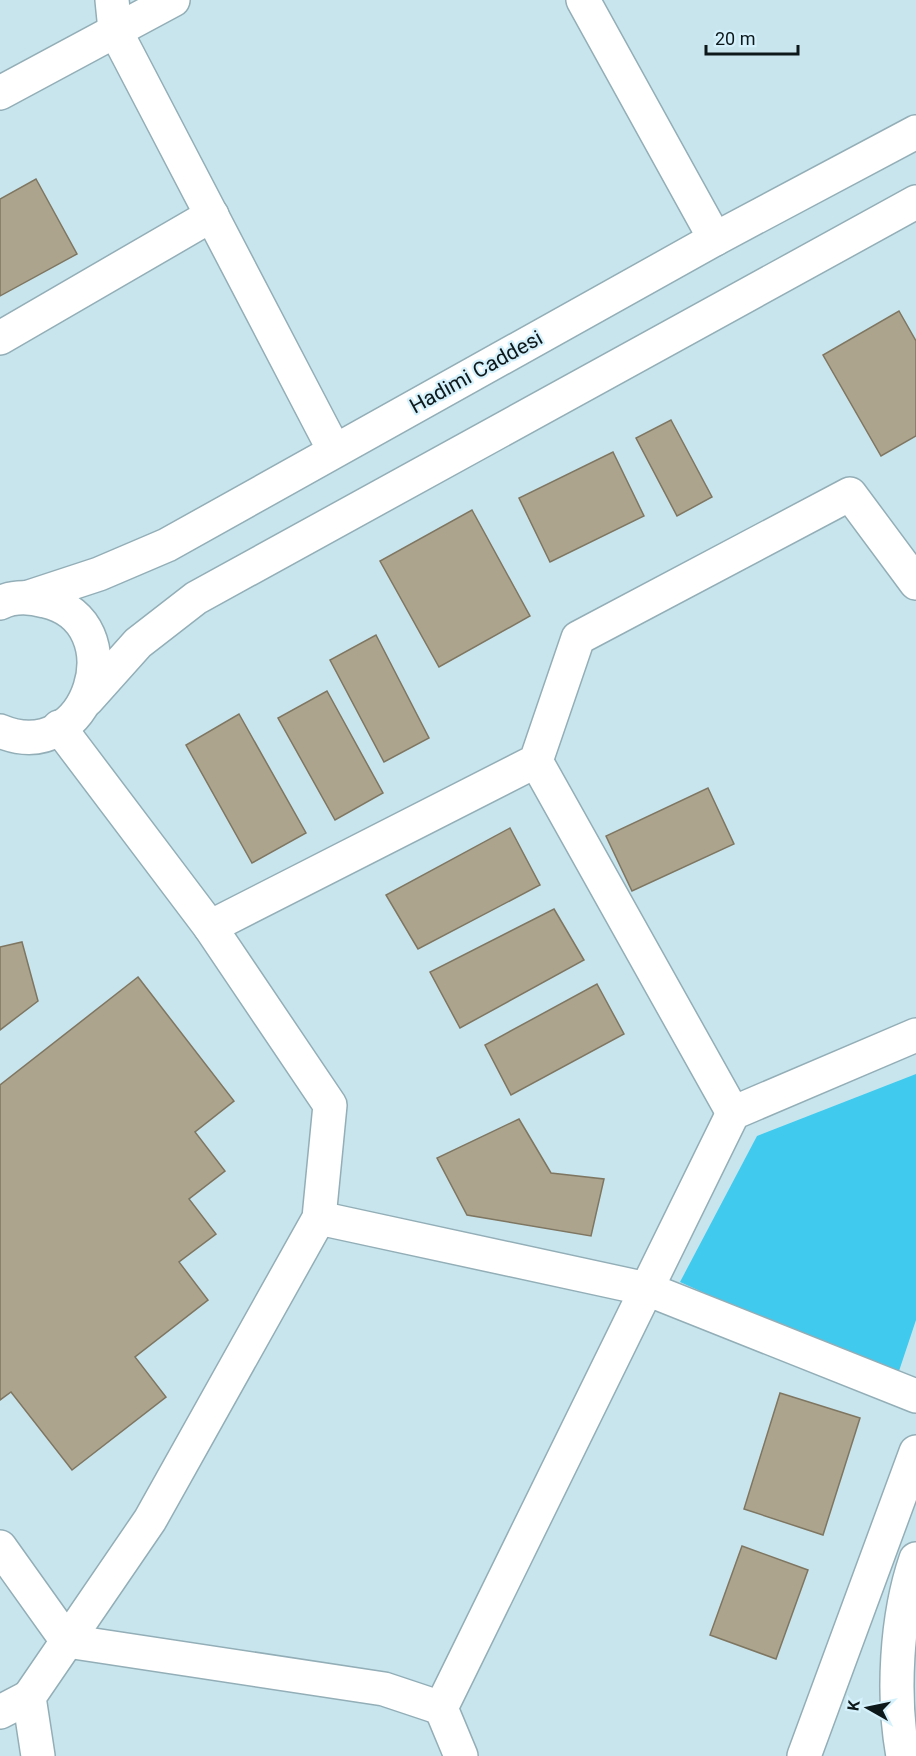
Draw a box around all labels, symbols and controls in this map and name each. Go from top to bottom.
scale bar [706,18,798,56]
text: 20 m [715,28,755,49]
street label: Hadimi Caddesi [405,326,547,418]
north arrow [838,1678,898,1738]
text: K [843,1698,864,1712]

